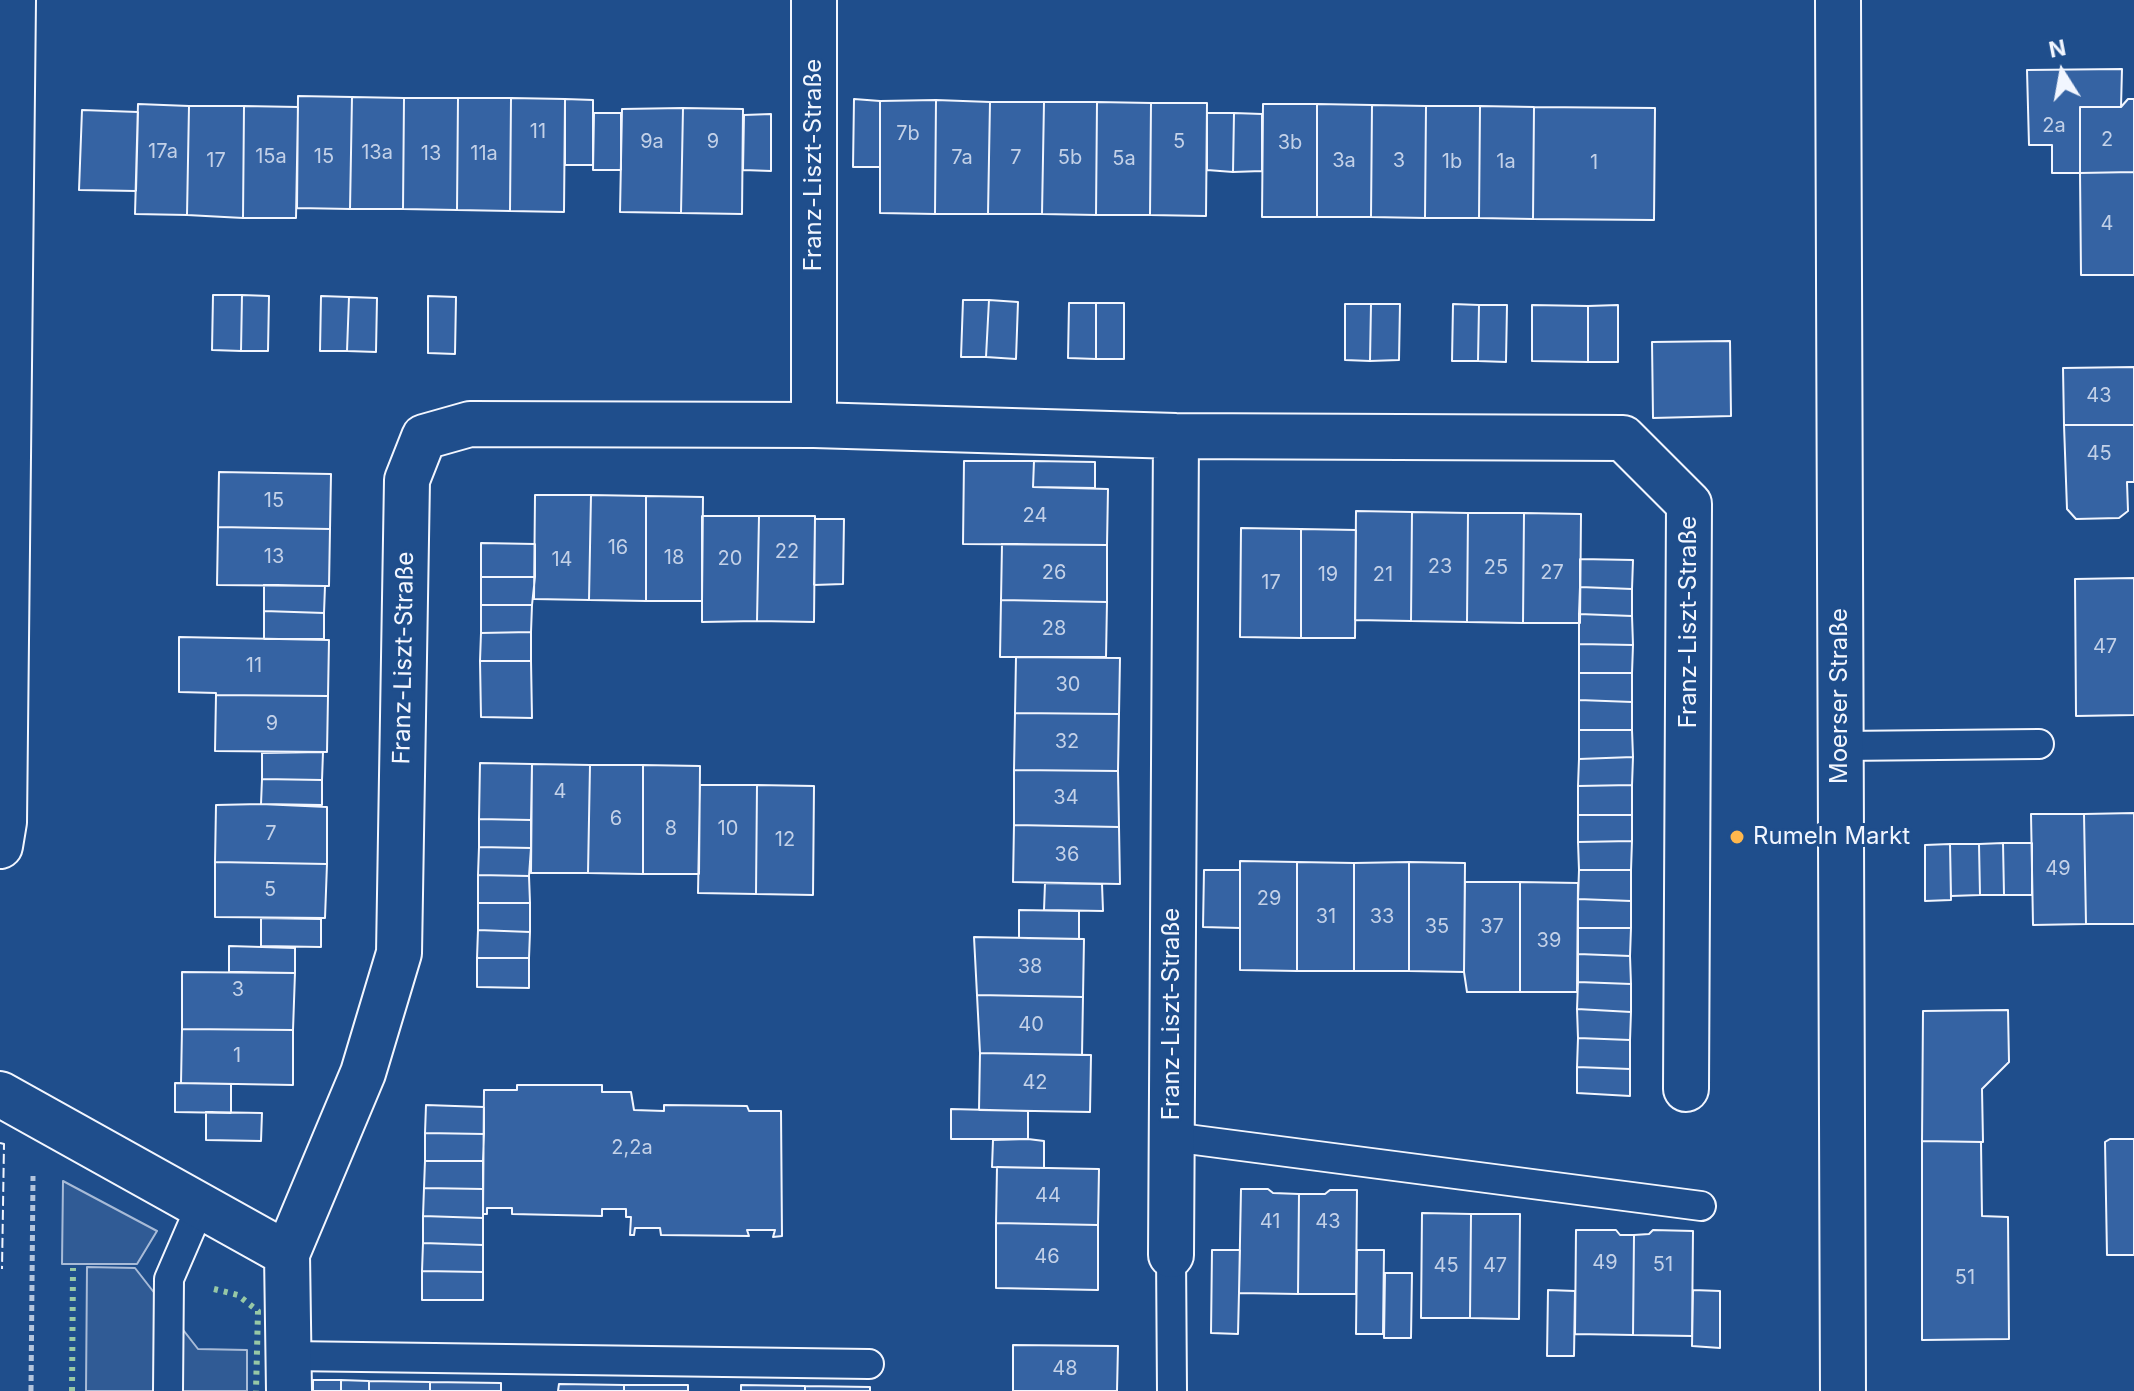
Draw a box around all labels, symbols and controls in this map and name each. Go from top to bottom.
north arrow [2022,32,2102,112]
text: N [2047,34,2068,63]
street label: Franz-Liszt-Straße [800,59,828,271]
house number: 2a [2042,114,2066,138]
house number: 11 [530,120,546,144]
house number: 7b [896,122,920,146]
house number: 2 [2101,128,2113,152]
house number: 9a [640,130,664,154]
house number: 9 [707,130,719,154]
house number: 5 [1173,130,1185,154]
house number: 3b [1278,131,1302,155]
house number: 17a [148,140,178,164]
house number: 13a [361,141,393,165]
house number: 13 [421,142,441,166]
house number: 11a [470,142,498,166]
house number: 15a [255,145,287,169]
house number: 15 [314,145,334,169]
house number: 7a [951,146,973,170]
house number: 7 [1010,146,1022,170]
house number: 5b [1058,146,1082,170]
house number: 5a [1112,147,1136,171]
house number: 17 [206,149,226,173]
house number: 3a [1332,149,1356,173]
house number: 3 [1393,149,1405,173]
house number: 1b [1442,150,1462,174]
house number: 1a [1496,150,1516,174]
house number: 1 [1590,151,1598,175]
house number: 4 [2101,212,2113,236]
house number: 43 [2086,384,2112,408]
house number: 45 [2086,442,2112,466]
house number: 15 [264,489,284,513]
house number: 24 [1023,504,1047,528]
street label: Franz-Liszt-Straße [1675,516,1703,728]
house number: 16 [608,536,628,560]
house number: 22 [775,540,799,564]
house number: 13 [264,545,284,569]
house number: 18 [664,546,684,570]
house number: 20 [718,547,742,571]
house number: 14 [551,548,573,572]
street label: Franz-Liszt-Straße [388,551,420,765]
house number: 23 [1428,555,1452,579]
house number: 25 [1484,556,1508,580]
house number: 26 [1042,561,1066,585]
house number: 27 [1540,561,1564,585]
house number: 19 [1318,563,1338,587]
house number: 21 [1373,563,1393,587]
house number: 17 [1261,571,1281,595]
street label: Moerser Straße [1826,608,1854,784]
house number: 28 [1042,617,1066,641]
house number: 47 [2093,635,2117,659]
house number: 11 [246,654,262,678]
house number: 30 [1056,673,1080,697]
house number: 9 [266,712,278,736]
house number: 32 [1055,730,1079,754]
house number: 4 [554,780,566,804]
house number: 34 [1053,786,1079,810]
house number: 6 [610,807,622,831]
house number: 8 [665,817,677,841]
house number: 10 [718,817,738,841]
house number: 7 [265,822,277,846]
place label: Rumeln Markt [1753,823,1910,851]
house number: 12 [775,828,795,852]
marker: Rumeln Markt [1728,828,1746,846]
house number: 36 [1055,843,1079,867]
house number: 49 [2045,857,2071,881]
house number: 5 [264,878,276,902]
house number: 29 [1257,887,1281,911]
house number: 31 [1316,905,1336,929]
house number: 33 [1370,905,1394,929]
street label: Franz-Liszt-Straße [1158,908,1186,1120]
house number: 35 [1425,915,1449,939]
house number: 37 [1480,915,1504,939]
house number: 39 [1537,929,1561,953]
house number: 38 [1018,955,1042,979]
house number: 3 [232,978,244,1002]
house number: 40 [1018,1013,1044,1037]
house number: 1 [233,1044,241,1068]
house number: 42 [1022,1071,1048,1095]
house number: 2,2a [611,1136,653,1160]
house number: 44 [1035,1184,1061,1208]
house number: 41 [1260,1210,1280,1234]
house number: 43 [1315,1210,1341,1234]
house number: 46 [1034,1245,1060,1269]
house number: 49 [1592,1251,1618,1275]
house number: 51 [1653,1253,1673,1277]
house number: 45 [1433,1254,1459,1278]
house number: 47 [1483,1254,1507,1278]
house number: 51 [1955,1266,1975,1290]
house number: 48 [1052,1357,1078,1381]

